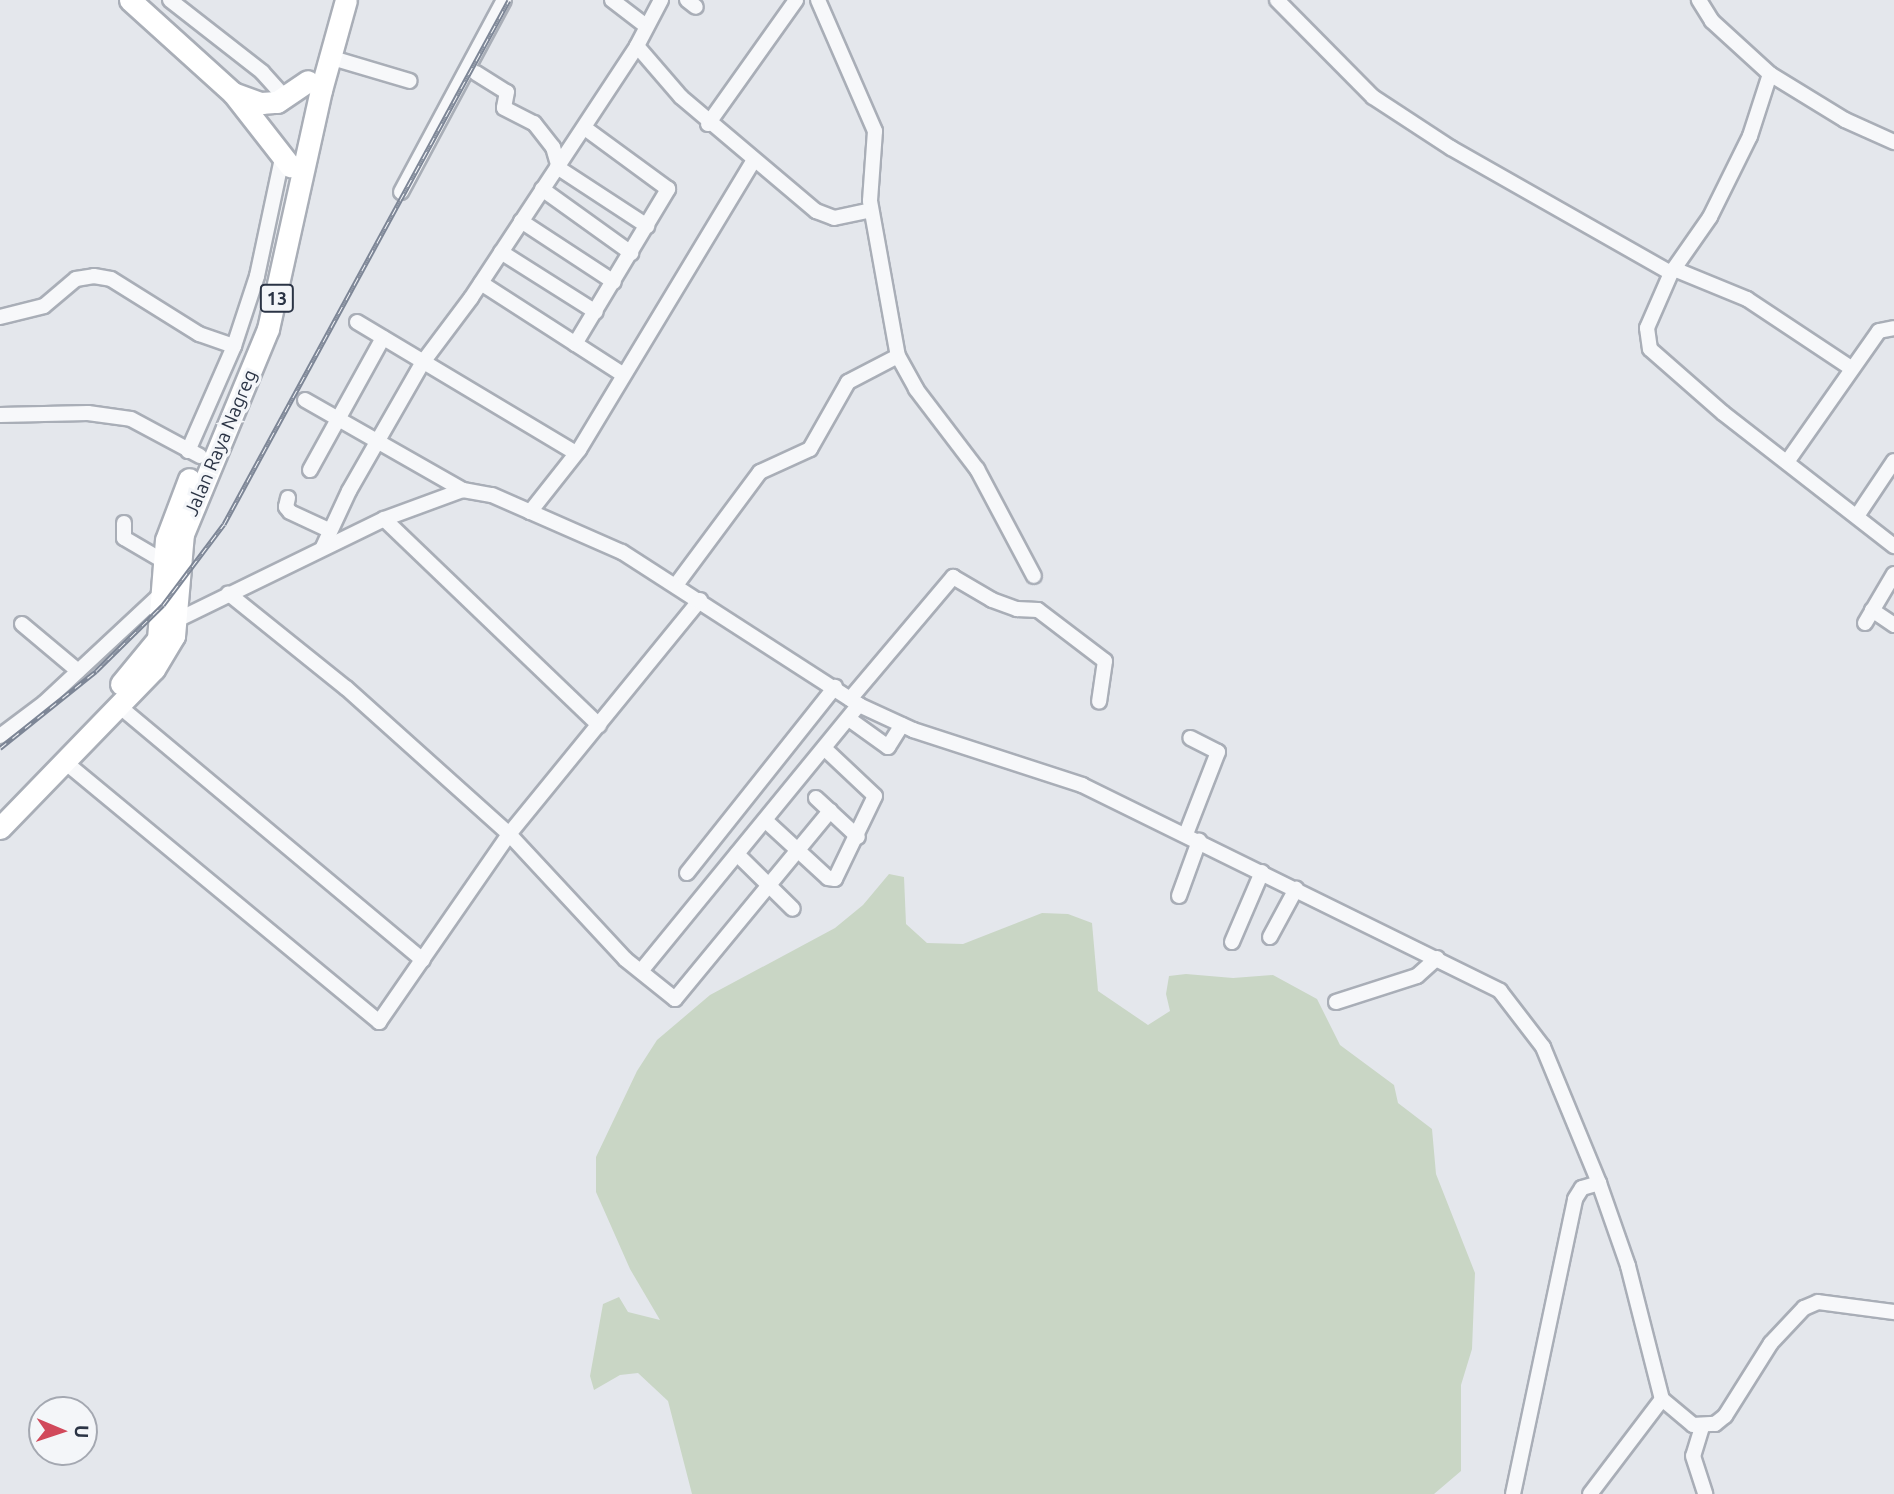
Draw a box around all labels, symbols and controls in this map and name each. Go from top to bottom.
road number: 13 [260,284,294,312]
street label: Jalan Raya Nagreg [180,366,262,520]
north arrow [28,1396,98,1466]
text: U [71,1425,93,1439]

